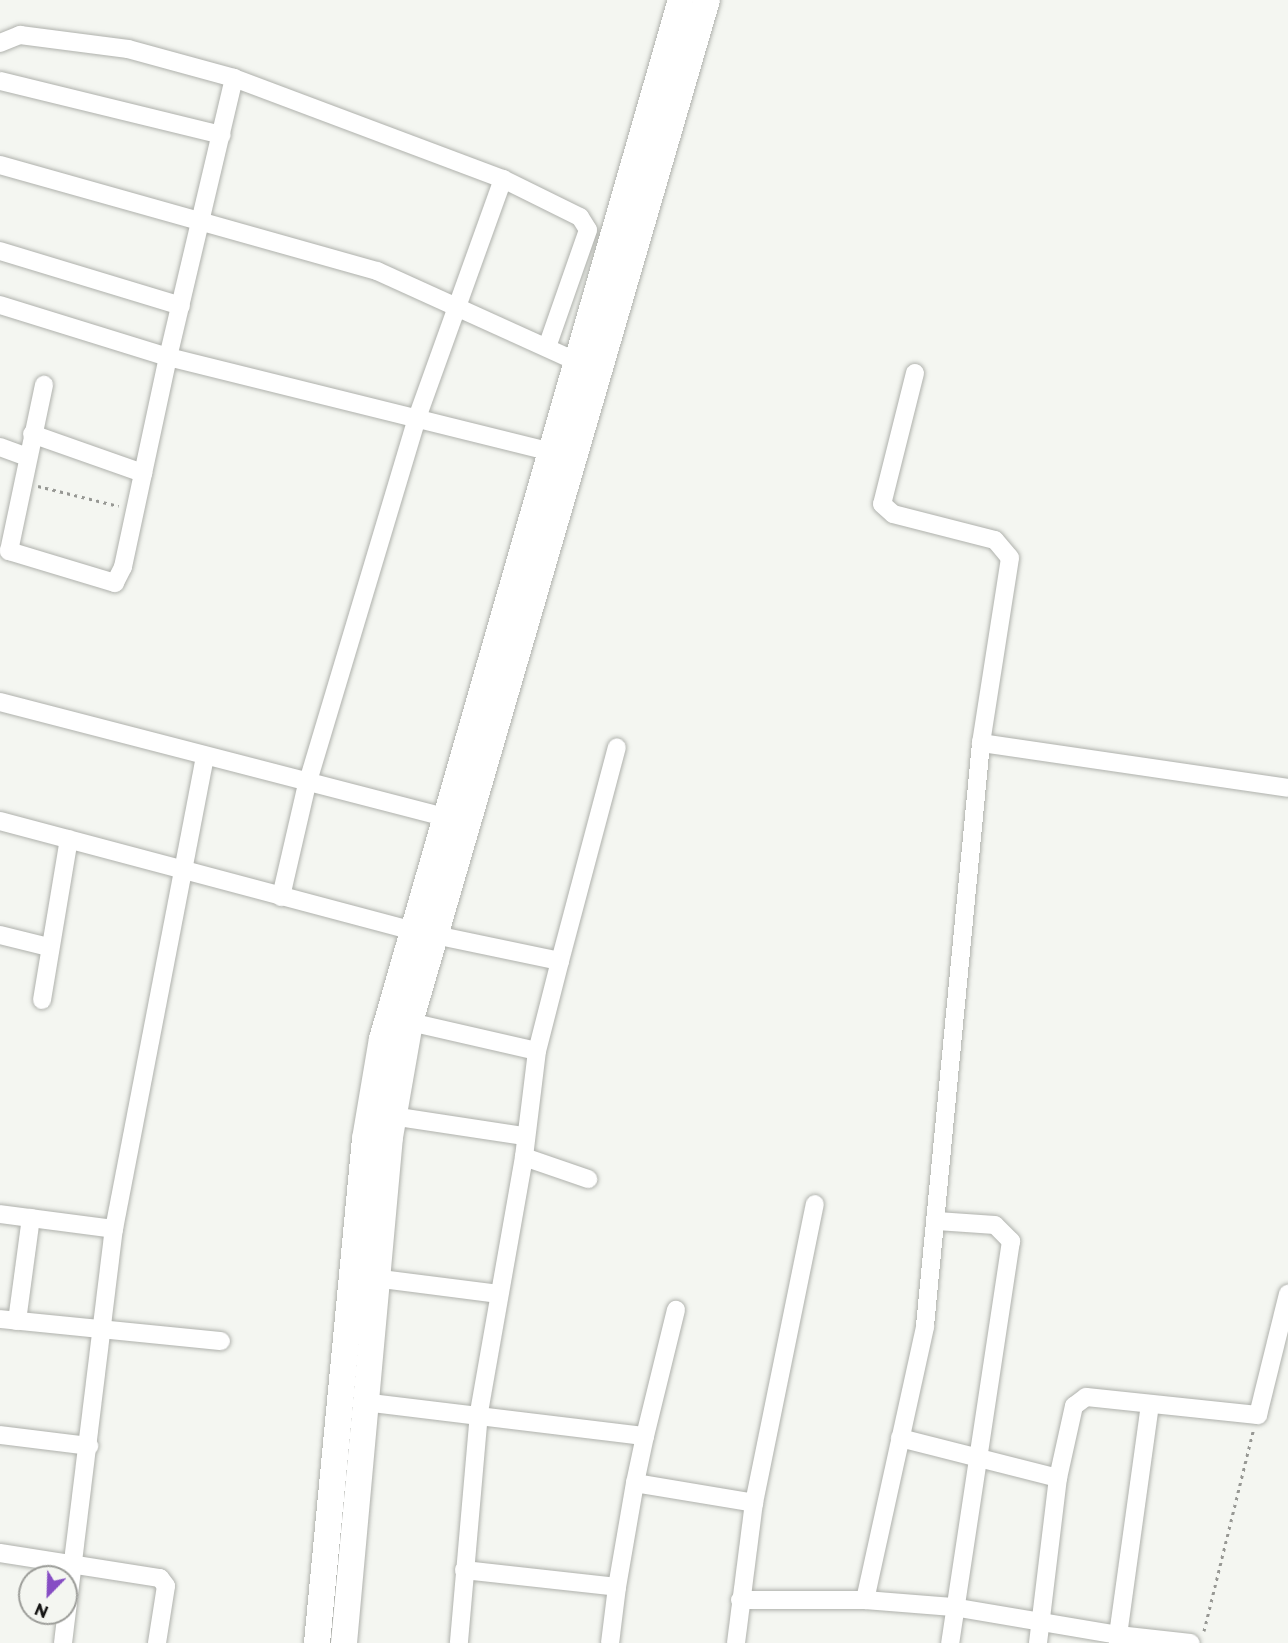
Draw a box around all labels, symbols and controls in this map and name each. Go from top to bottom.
north arrow [18,1565,78,1625]
text: N [32,1599,51,1621]

